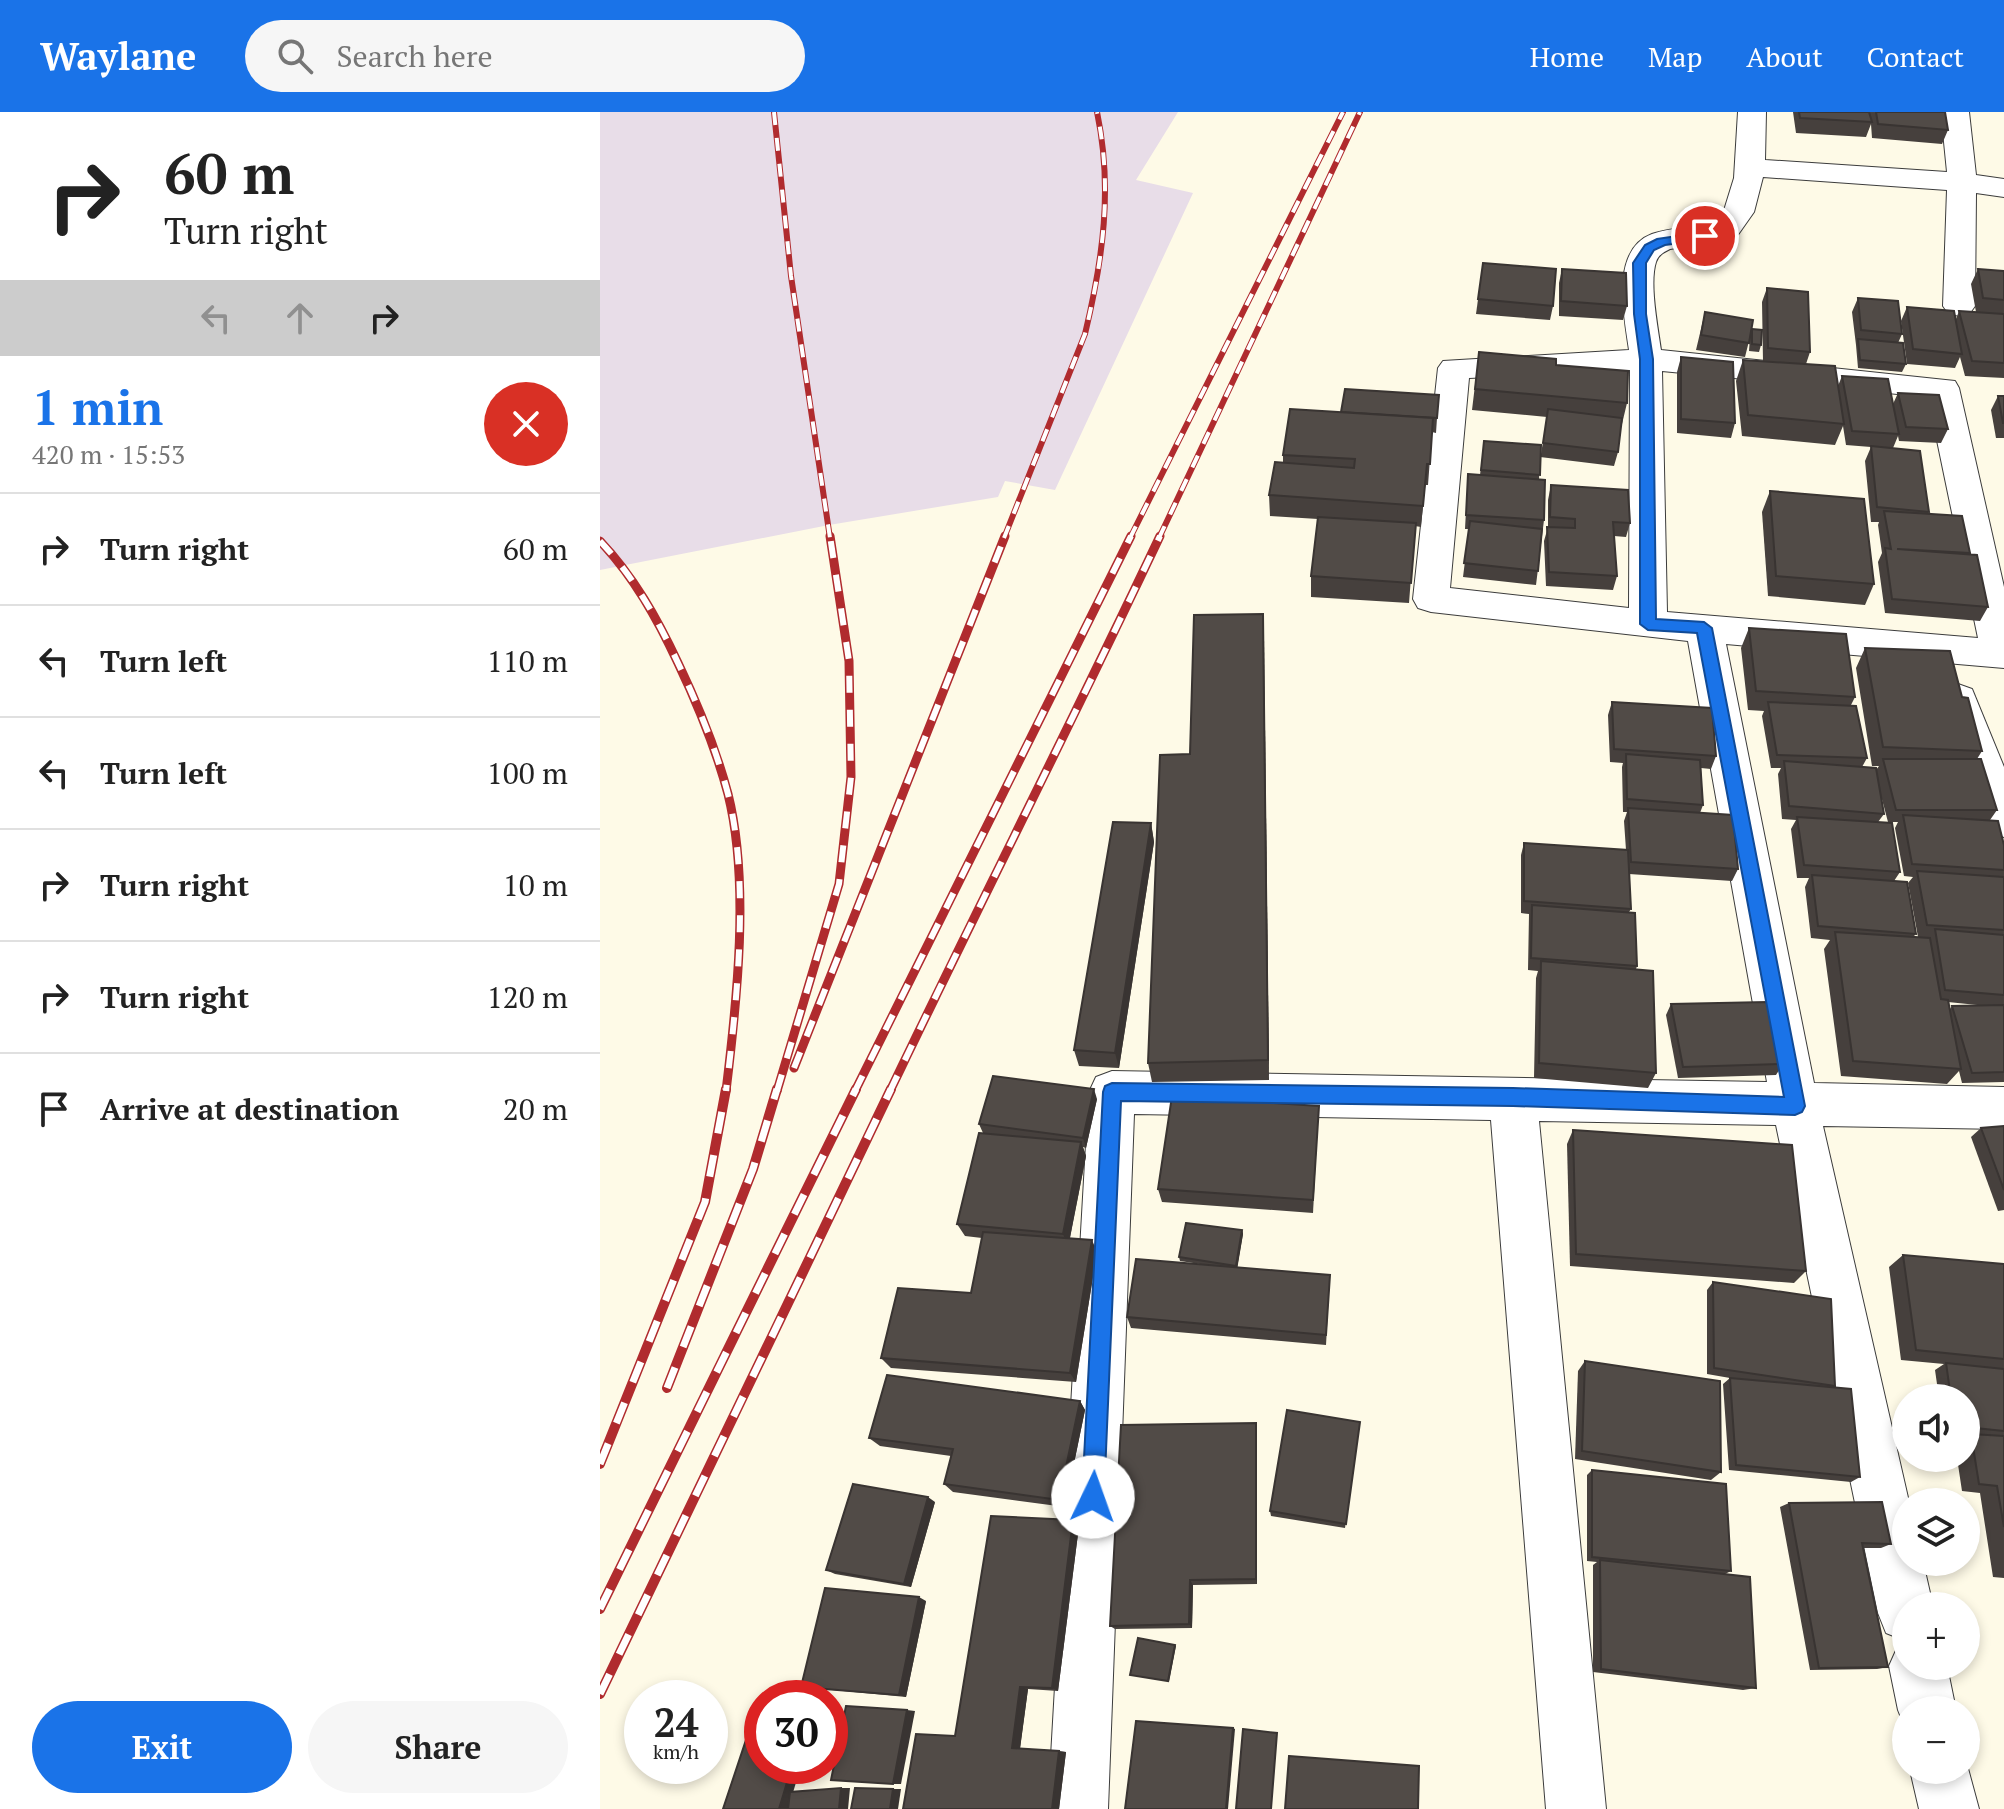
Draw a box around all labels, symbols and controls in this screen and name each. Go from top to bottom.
search box [245,20,805,92]
text: Waylane [40,31,197,81]
icon: search [273,34,317,78]
text: Search here [337,36,493,76]
text: Home [1530,38,1604,75]
text: Map [1648,38,1702,75]
text: About [1746,38,1823,75]
text: Contact [1867,38,1964,75]
text: 60 m [164,136,294,210]
icon: right [32,144,136,248]
pin [1671,202,1739,270]
text: Turn right [164,207,328,254]
icon: arrive [1683,214,1727,258]
icon: left [194,296,238,340]
icon: ahead [278,296,322,340]
icon: right [362,296,406,340]
text: 1 min [32,375,163,439]
button: close [484,382,568,466]
text: 420 m · 15:53 [32,437,185,471]
icon: right [32,527,76,571]
text: Turn right [100,529,249,569]
text: 60 m [503,529,568,569]
icon: left [32,639,76,683]
text: Turn left [100,641,227,681]
text: 110 m [487,641,568,681]
icon: left [32,751,76,795]
text: Turn left [100,753,227,793]
text: 100 m [487,753,568,793]
icon: right [32,863,76,907]
text: Turn right [100,865,249,905]
text: 10 m [503,865,568,905]
icon: right [32,975,76,1019]
text: Turn right [100,977,249,1017]
text: 120 m [487,977,568,1017]
icon: arrive [32,1087,76,1131]
text: Arrive at destination [100,1089,399,1129]
text: 20 m [503,1089,568,1129]
map controls [1892,1384,1980,1784]
button: sound [1892,1384,1980,1472]
position arrow [1051,1455,1135,1539]
button: layers [1892,1488,1980,1576]
button: + [1892,1592,1980,1680]
speed limit sign: 30 [744,1680,848,1784]
text: 24 [653,1695,699,1748]
button: − [1892,1696,1980,1784]
button: Exit [32,1701,292,1793]
button: Share [308,1701,568,1793]
text: km/h [653,1738,699,1765]

